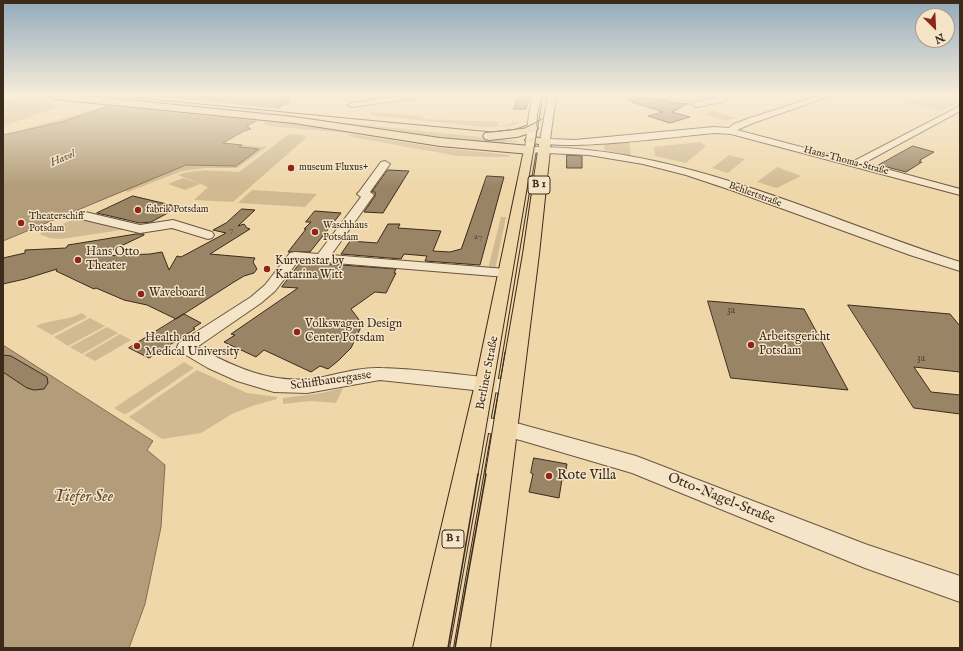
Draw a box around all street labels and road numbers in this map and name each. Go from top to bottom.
street label: Hans-Thoma-Straße [802,144,890,178]
road number: B 1 [528,176,550,194]
street label: Behlertstraße [727,180,783,210]
street label: Berliner Straße [474,335,502,411]
street label: Schiffbauergasse [290,368,372,394]
street label: Otto-Nagel-Straße [665,470,777,528]
road number: B 1 [442,530,464,548]

